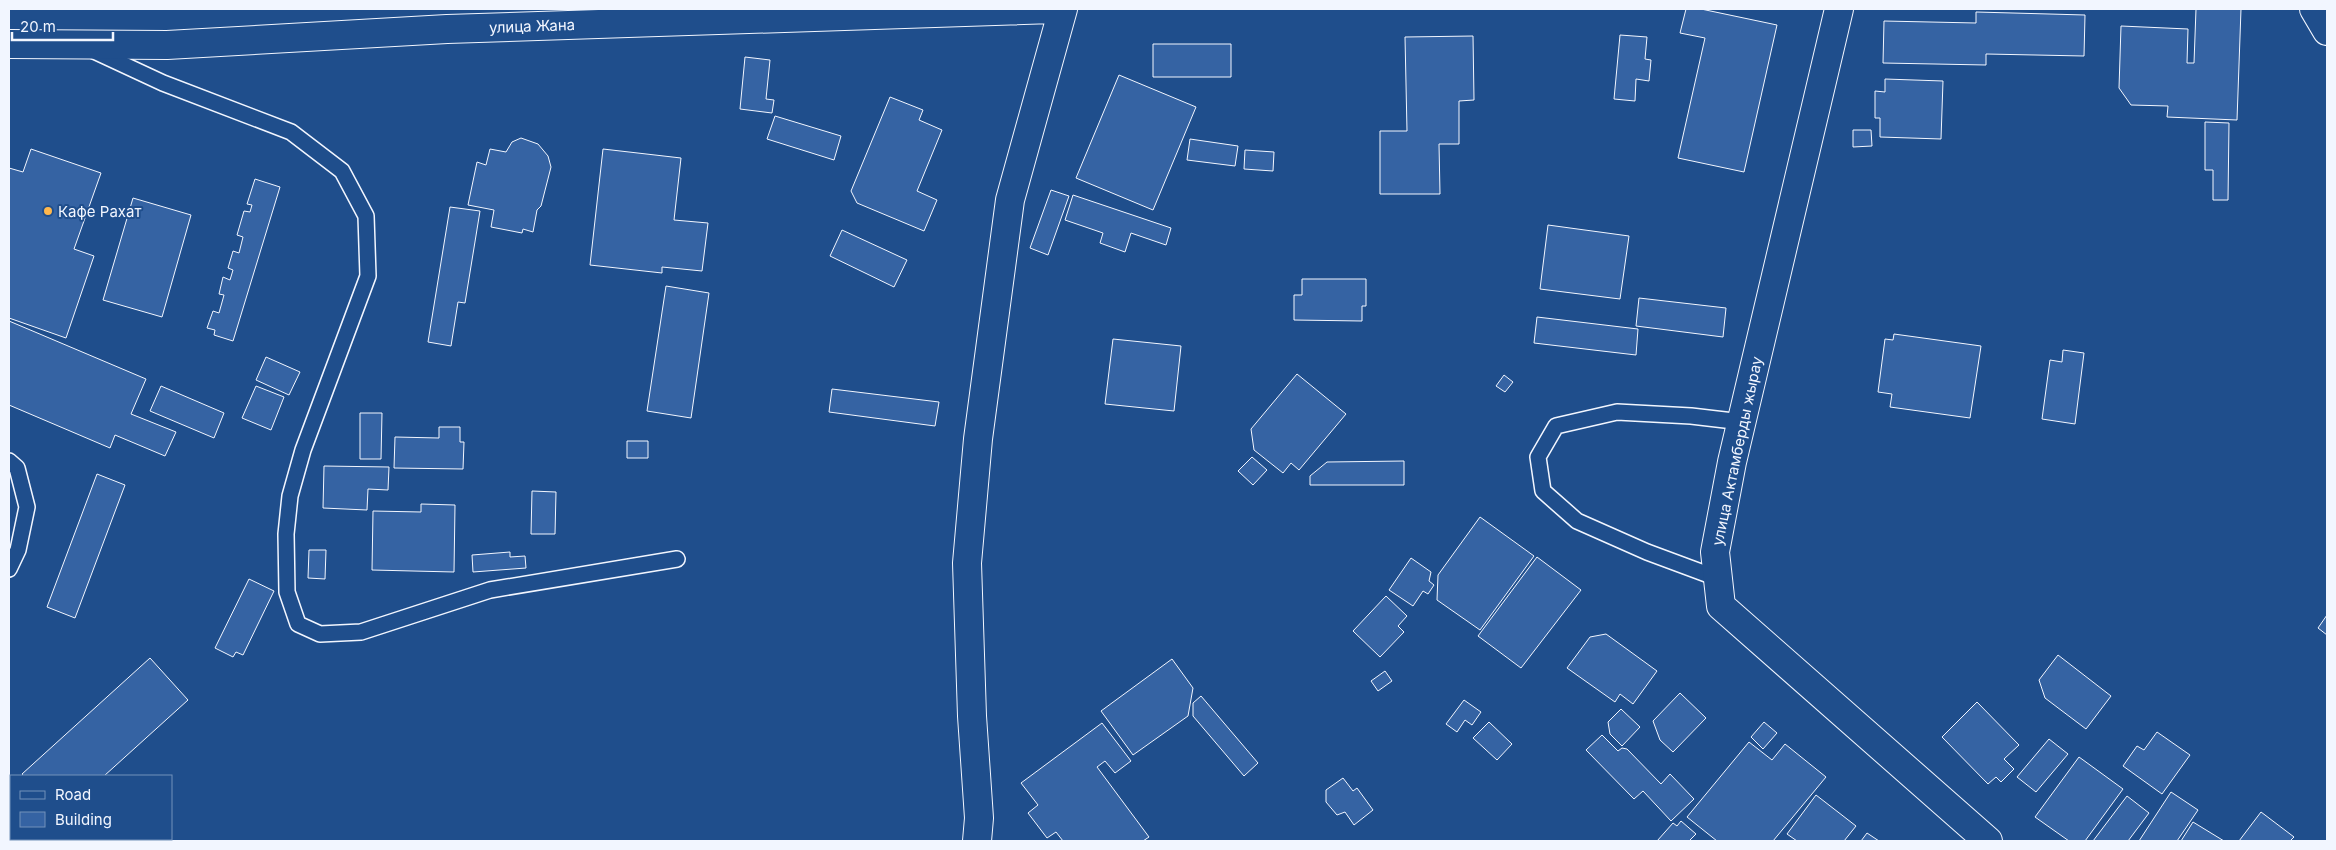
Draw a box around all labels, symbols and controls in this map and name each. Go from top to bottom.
scale bar [12,10,114,42]
street label: улица Жана [489,15,575,37]
text: 20 m [20,17,56,36]
place label: Кафе Рахат [58,202,141,221]
marker: Кафе Рахат [42,205,54,217]
street label: улица Актамберды жырау [1708,354,1766,547]
legend [10,775,172,840]
text: Road [55,785,91,804]
text: Building [55,810,112,829]

